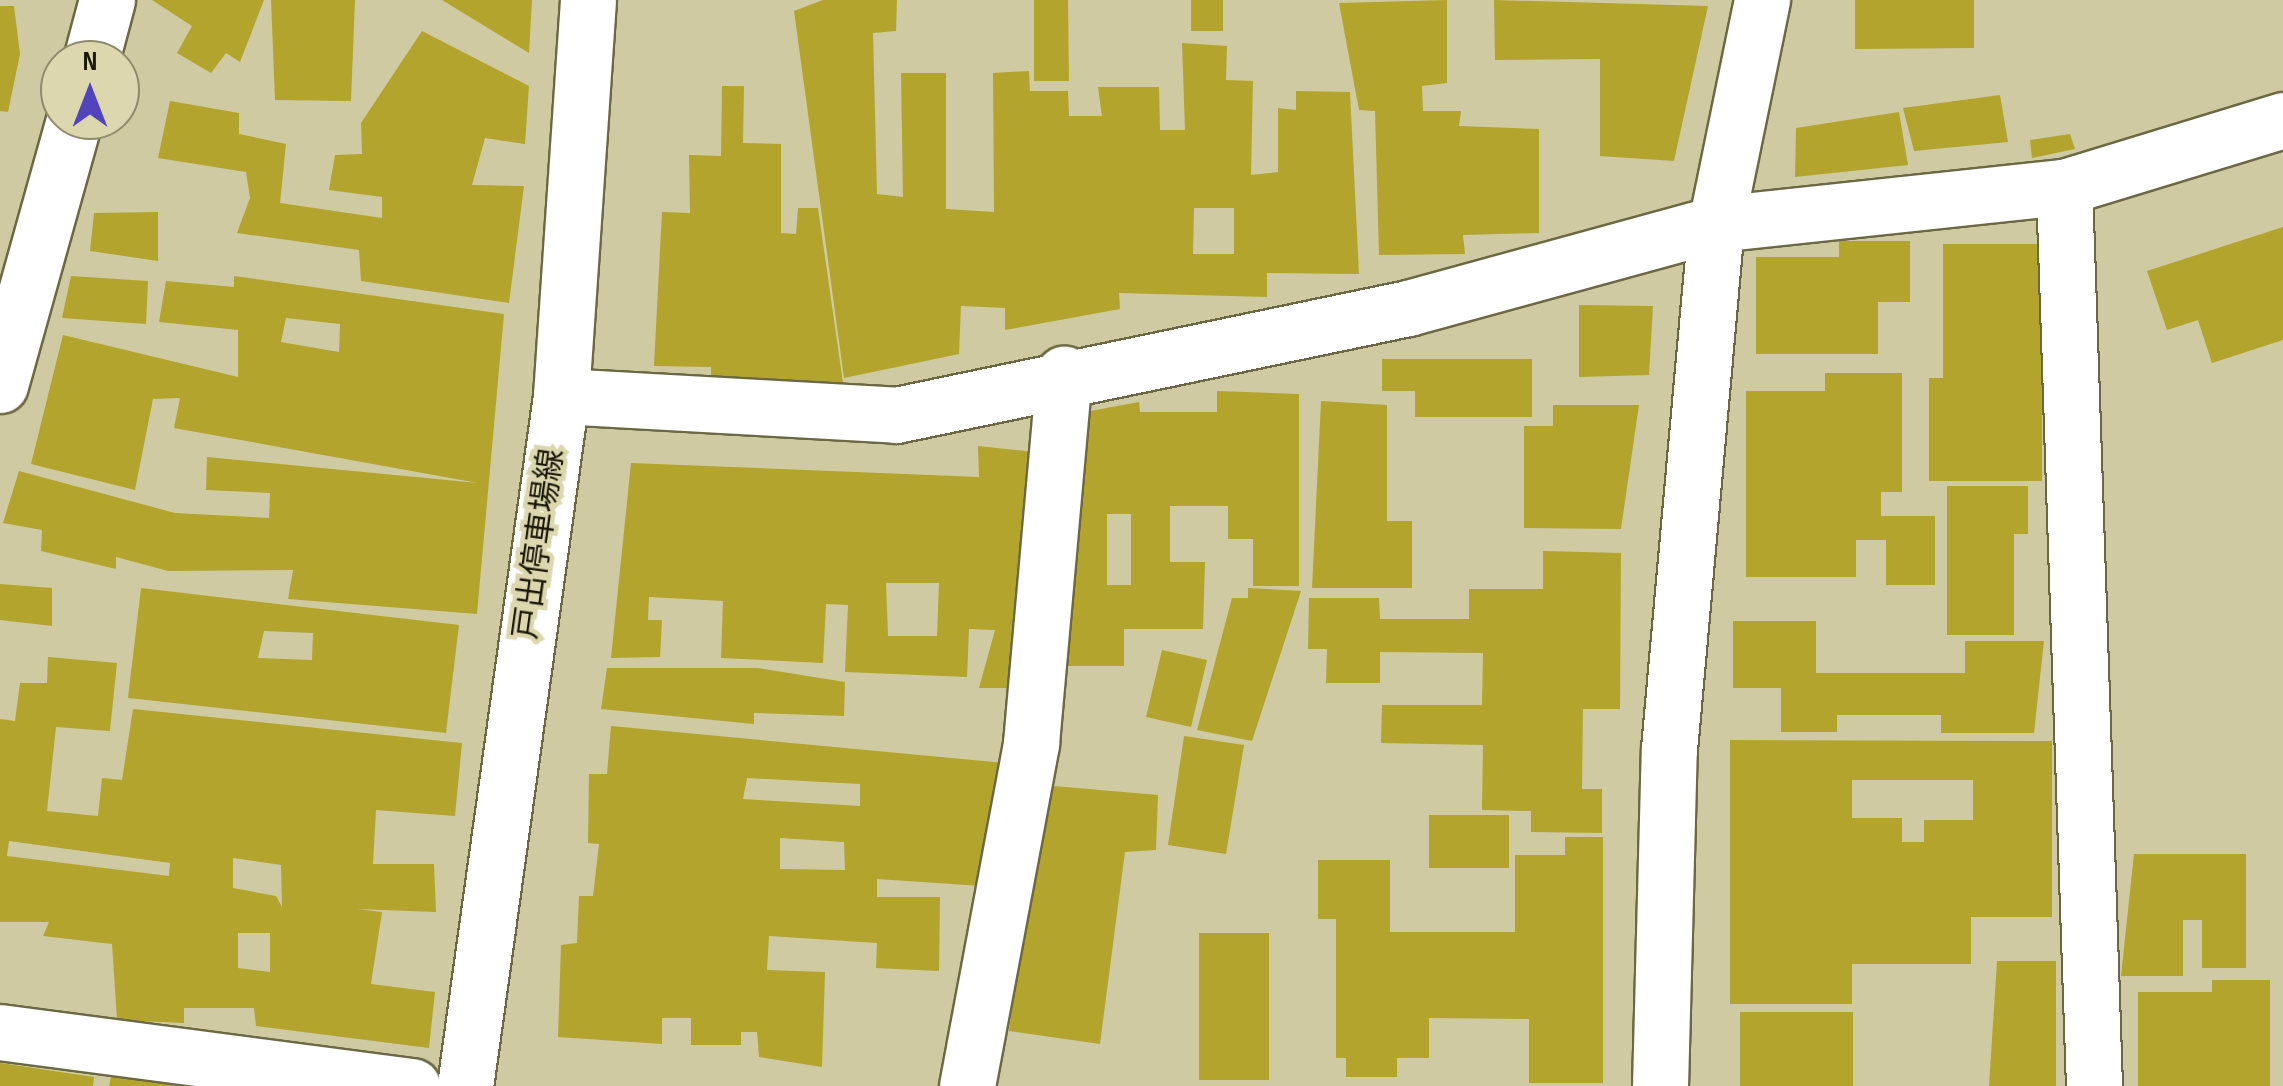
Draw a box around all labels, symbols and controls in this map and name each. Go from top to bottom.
north arrow [40,40,140,140]
text: N [83,45,97,78]
street label: 戸出停車場線 [508,446,572,642]

